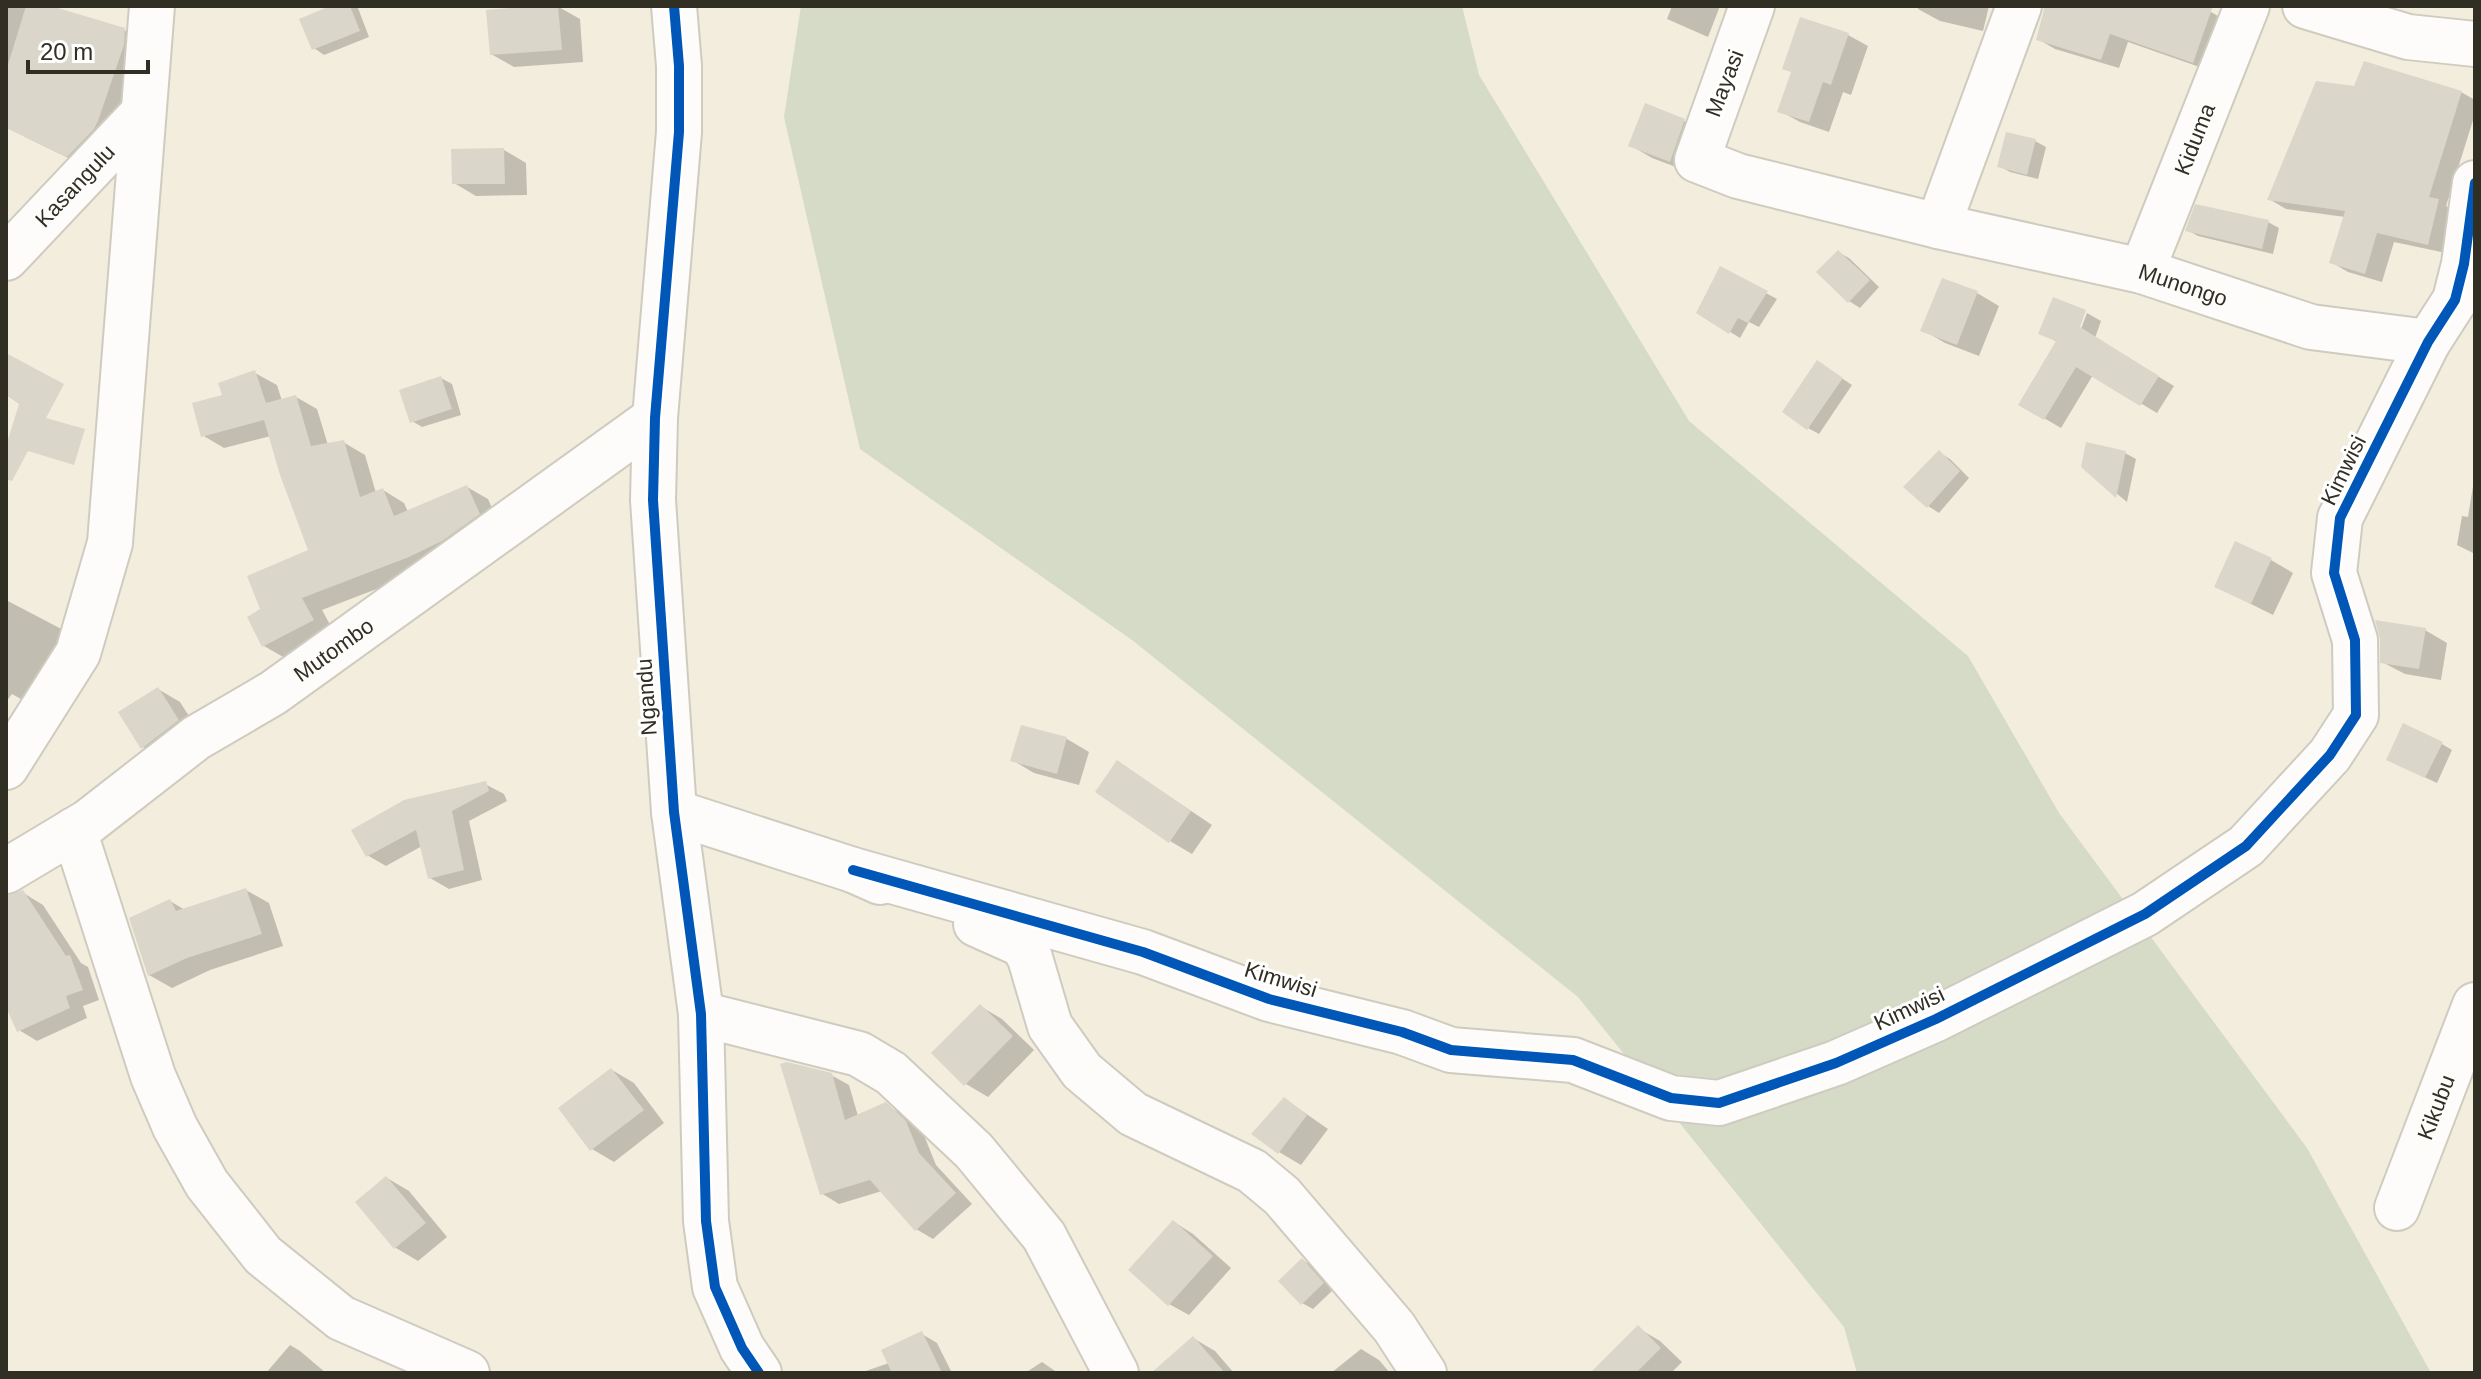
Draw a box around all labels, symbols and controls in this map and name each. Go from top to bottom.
scale bar [28,24,148,74]
text: 20 m [40,38,93,65]
street label: Mayasi [1700,46,1749,120]
street label: Kiduma [2169,99,2220,178]
street label: Kasangulu [30,139,120,232]
street label: Munongo [2136,259,2231,311]
street label: Kimwisi [2316,431,2371,509]
street label: Mutombo [289,613,378,687]
street label: Ngandu [631,658,662,736]
street label: Kimwisi [1242,957,1320,1002]
street label: Kimwisi [1870,981,1948,1036]
street label: Kikubu [2412,1071,2460,1143]

